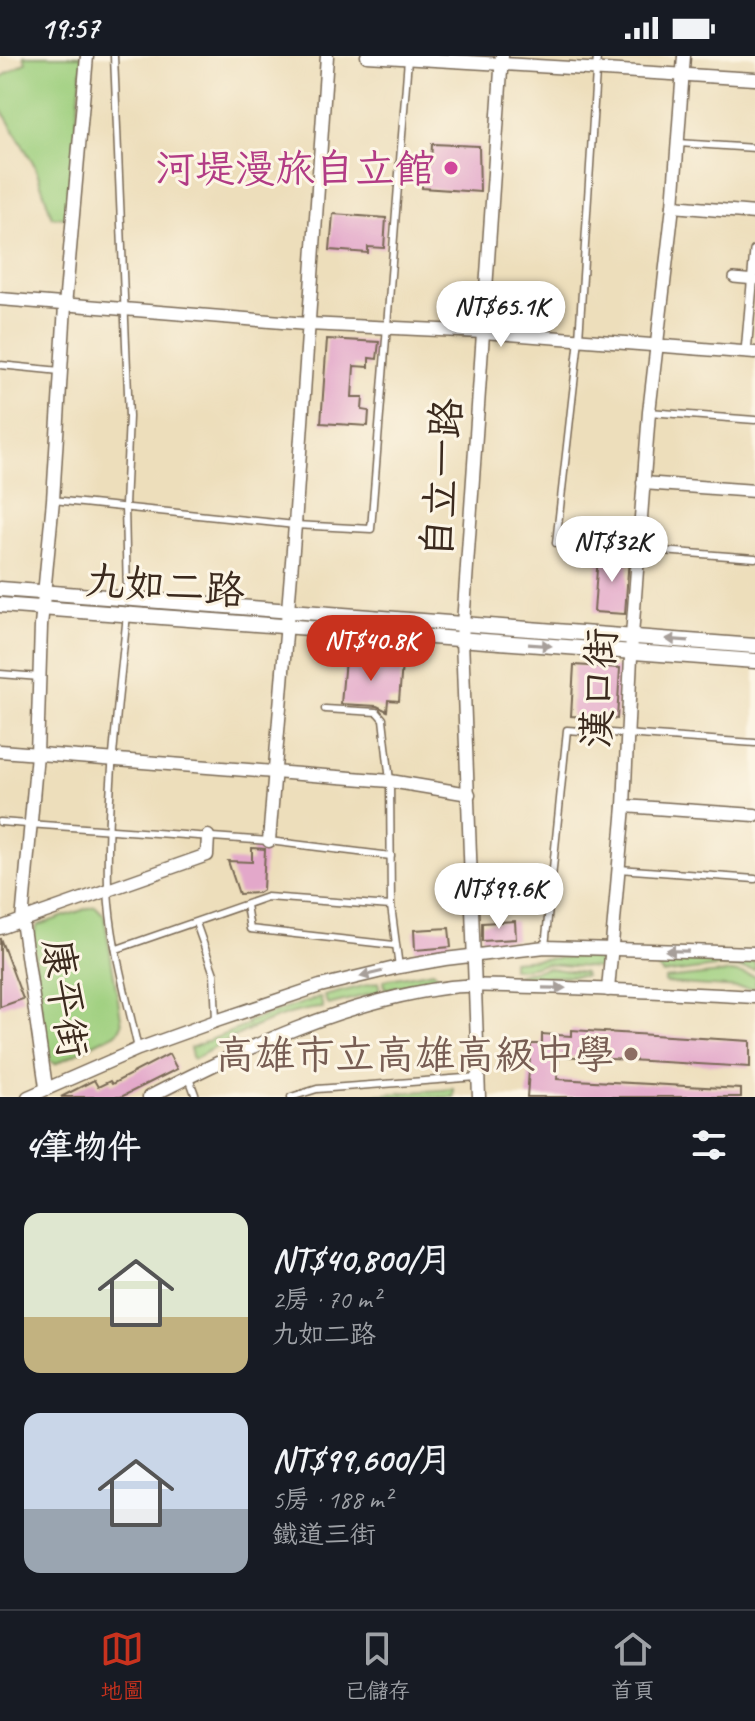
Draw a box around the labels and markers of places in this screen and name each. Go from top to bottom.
place label: 河堤漫旅自立館 [155,144,435,194]
marker: 河堤漫旅自立館 [442,159,460,177]
pin: NT$65.1K [418,281,584,349]
pin: NT$32K [547,516,677,584]
pin: NT$40.8K [288,615,454,683]
pin: NT$99.6K [416,863,582,931]
place label: 高雄市立高雄高級中學 [215,1030,615,1080]
marker: 高雄市立高雄高級中學 [622,1045,640,1063]

